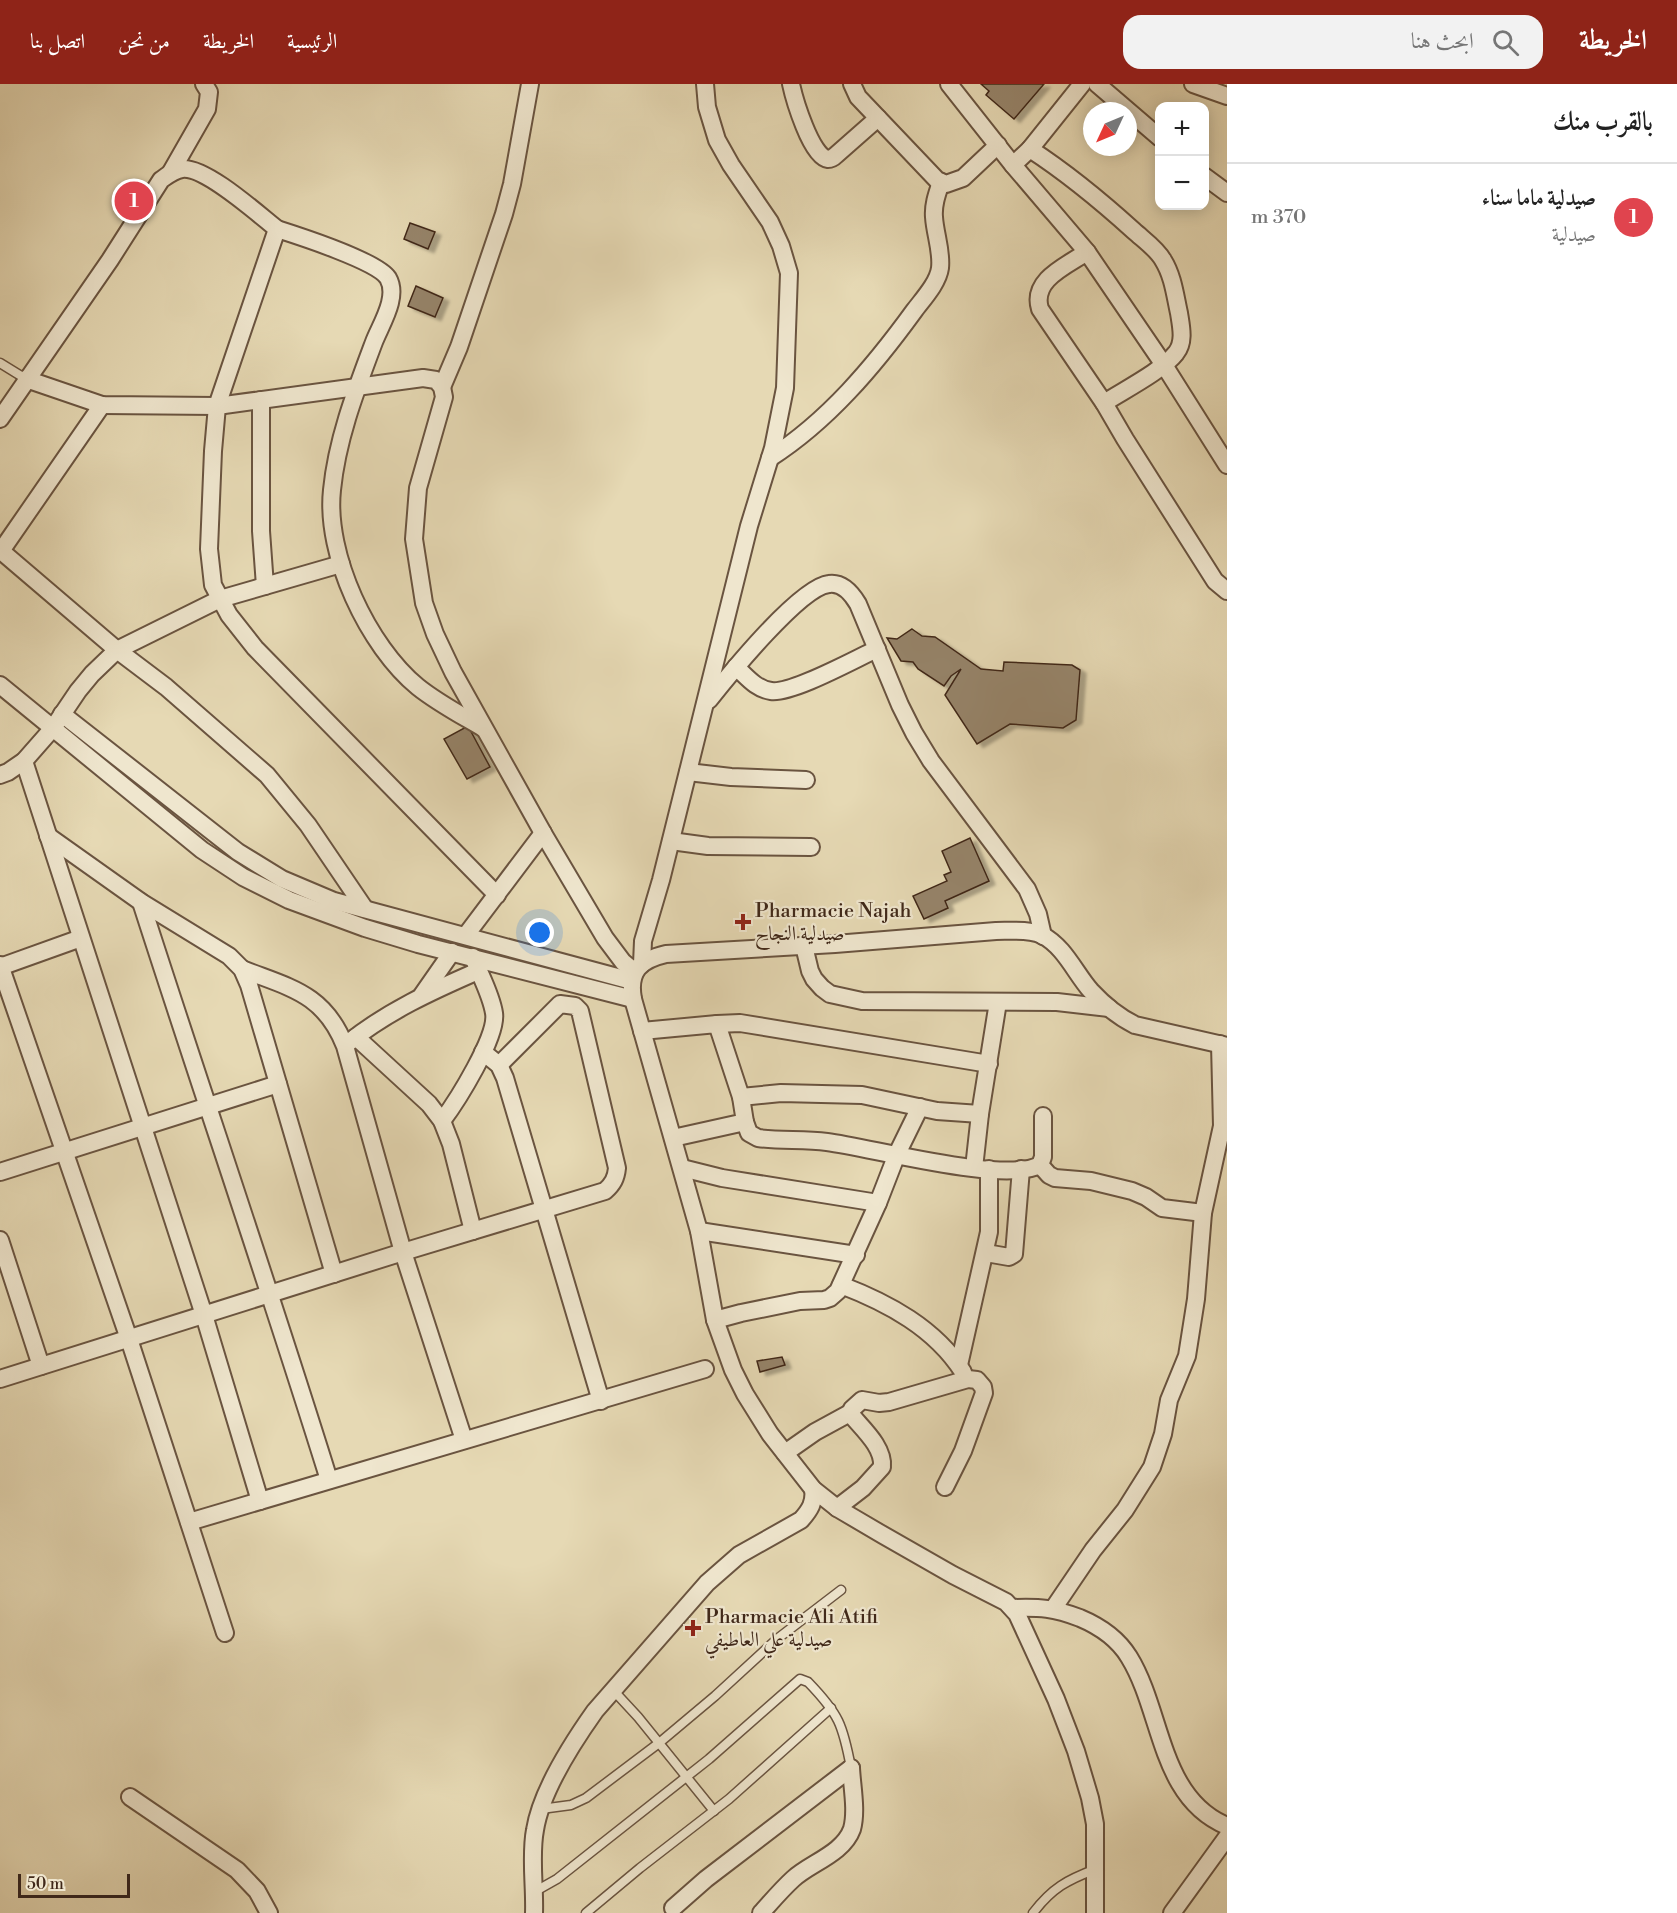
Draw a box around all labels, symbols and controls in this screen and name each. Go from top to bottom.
search box [1123,15,1543,69]
text: الخريطة [1579,23,1647,58]
icon: search [1489,26,1522,59]
text: ابحث هنا [1411,28,1474,55]
text: اتصل بنا [30,29,85,55]
text: من نحن [118,29,170,55]
text: الخريطة [203,29,254,55]
text: الرئيسية [287,29,337,55]
north arrow [1083,102,1137,156]
map controls [1155,102,1209,210]
button: + [1155,102,1209,156]
text: بالقرب منك [1553,106,1653,138]
button: − [1155,156,1209,210]
pin: 1 [114,178,154,224]
text: صيدلية ماما سناء [1482,185,1596,212]
text: 370 m [1251,205,1306,230]
text: 1 [1629,205,1638,230]
text: صيدلية [1552,223,1596,248]
place label: Pharmacie Najah صيدلية النجاح [755,899,912,951]
marker: Pharmacie Najah صيدلية النجاح [736,915,750,929]
your location [525,918,554,947]
place label: Pharmacie Ali Atifi صيدلية علي العاطيفي [705,1605,878,1659]
marker: Pharmacie Ali Atifi صيدلية علي العاطيفي [686,1621,700,1635]
scale bar [18,1871,130,1898]
text: 50 m [27,1874,64,1894]

